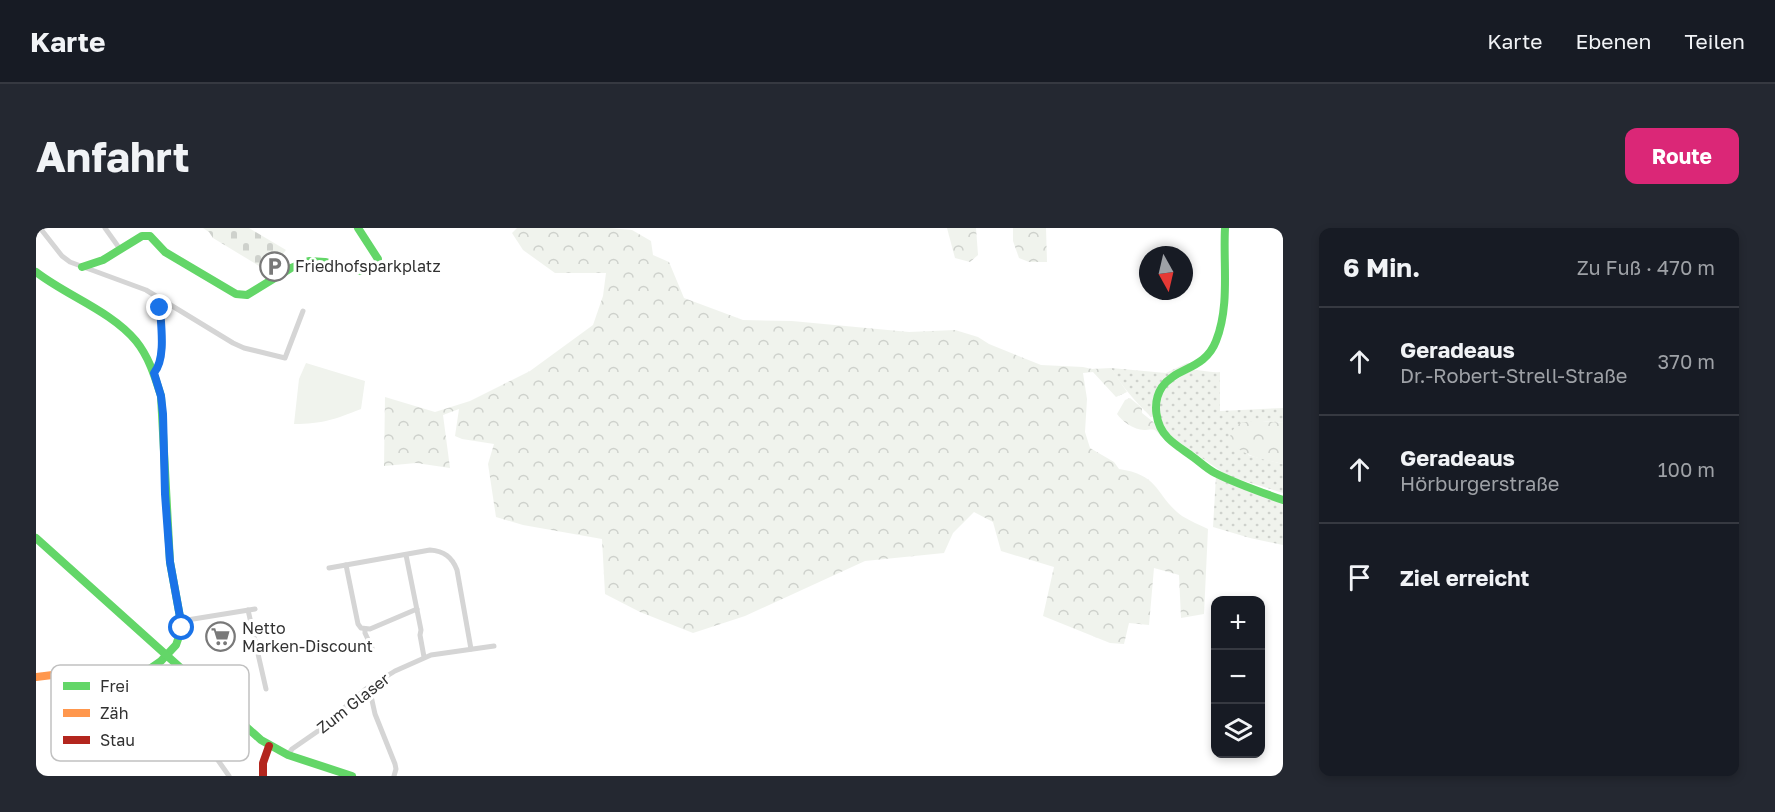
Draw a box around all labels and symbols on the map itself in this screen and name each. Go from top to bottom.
north arrow [1139,246,1193,300]
parking icon: Friedhofsparkplatz [258,250,290,282]
place label: Friedhofsparkplatz [295,256,441,276]
route end [146,294,172,320]
route start [168,614,194,640]
place label: Netto Marken-Discount [242,618,373,656]
supermarket icon: Netto Marken-Discount [205,621,237,653]
legend [51,665,249,761]
street label: Zum Glaser [313,668,393,738]
text: Frei [100,676,129,696]
text: Zäh [100,703,128,723]
text: Stau [100,730,135,750]

